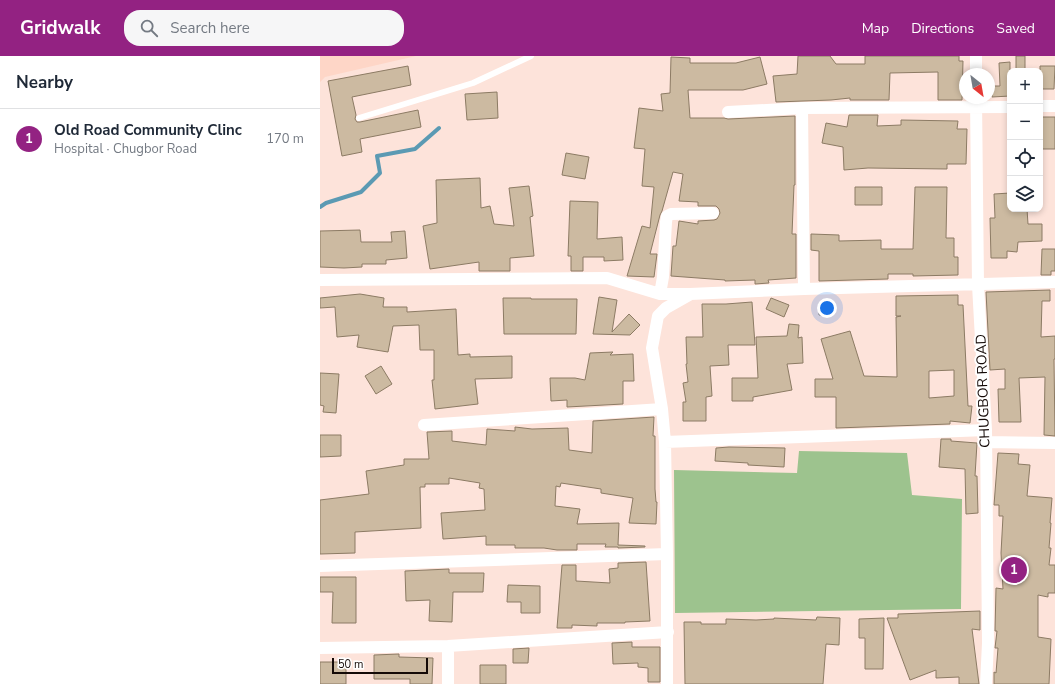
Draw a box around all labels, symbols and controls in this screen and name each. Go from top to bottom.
search box [124,10,404,46]
text: Gridwalk [20,15,100,41]
icon: search [138,17,160,39]
text: Search here [170,18,250,38]
text: Map [862,19,889,38]
text: Directions [911,19,974,38]
text: Saved [996,19,1035,38]
north arrow [959,68,995,104]
map controls [1007,68,1043,212]
button: + [1007,68,1043,104]
text: Nearby [16,71,73,94]
button: − [1007,104,1043,140]
text: Old Road Community Clinc [54,120,242,140]
text: 1 [25,130,33,148]
text: 170 m [266,130,304,148]
text: Hospital · Chugbor Road [54,140,197,158]
button: locate [1007,140,1043,176]
button: layers [1007,176,1043,212]
your location [817,298,837,318]
street label: CHUGBOR ROAD [972,334,994,448]
pin: 1 [1001,555,1027,585]
scale bar [332,656,428,675]
text: 50 m [338,657,363,672]

